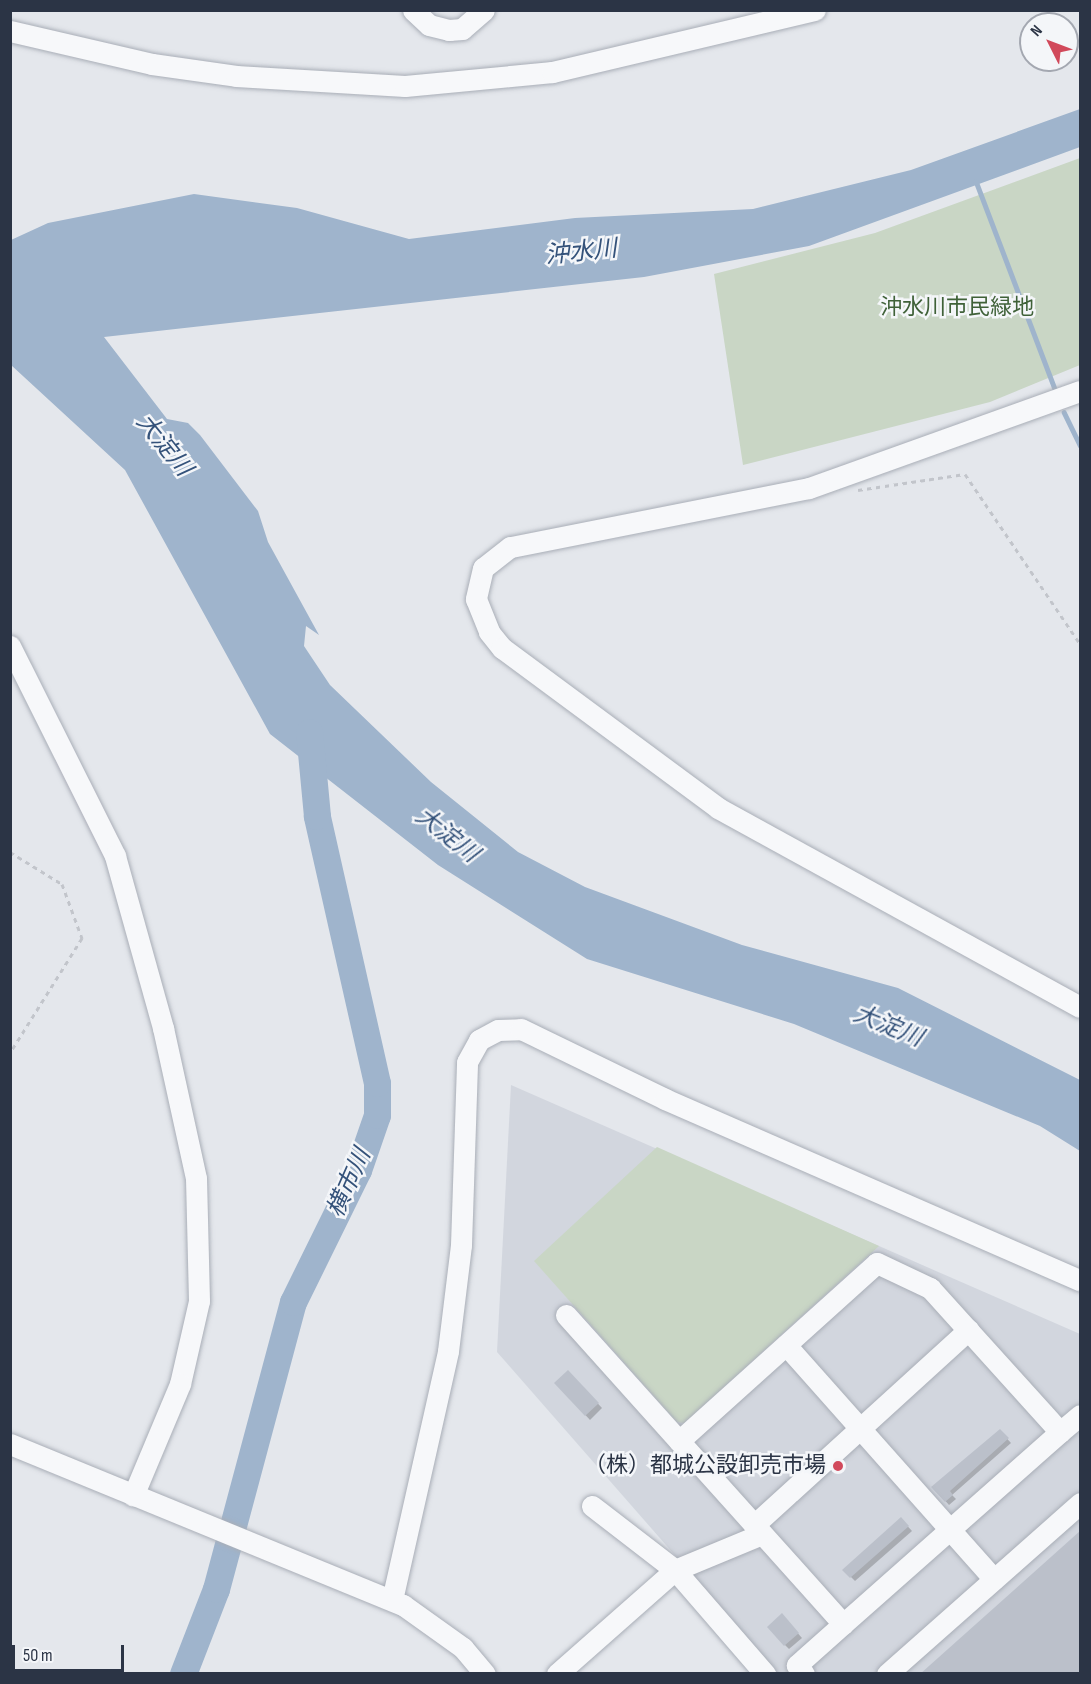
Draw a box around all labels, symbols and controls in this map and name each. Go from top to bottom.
north arrow [1019,12,1079,72]
text: N [1027,21,1047,40]
water label: 沖水川 [544,234,618,270]
park label: 沖水川市民緑地 [880,295,1034,321]
water label: 大淀川 [130,408,198,482]
water label: 大淀川 [410,801,484,869]
water label: 大淀川 [849,999,927,1053]
water label: 横市川 [321,1144,377,1222]
place label: （株）都城公設卸売市場 [584,1453,826,1479]
marker: （株）都城公設卸売市場 [831,1459,845,1473]
scale bar [15,1633,128,1671]
text: 50 m [23,1645,53,1666]

